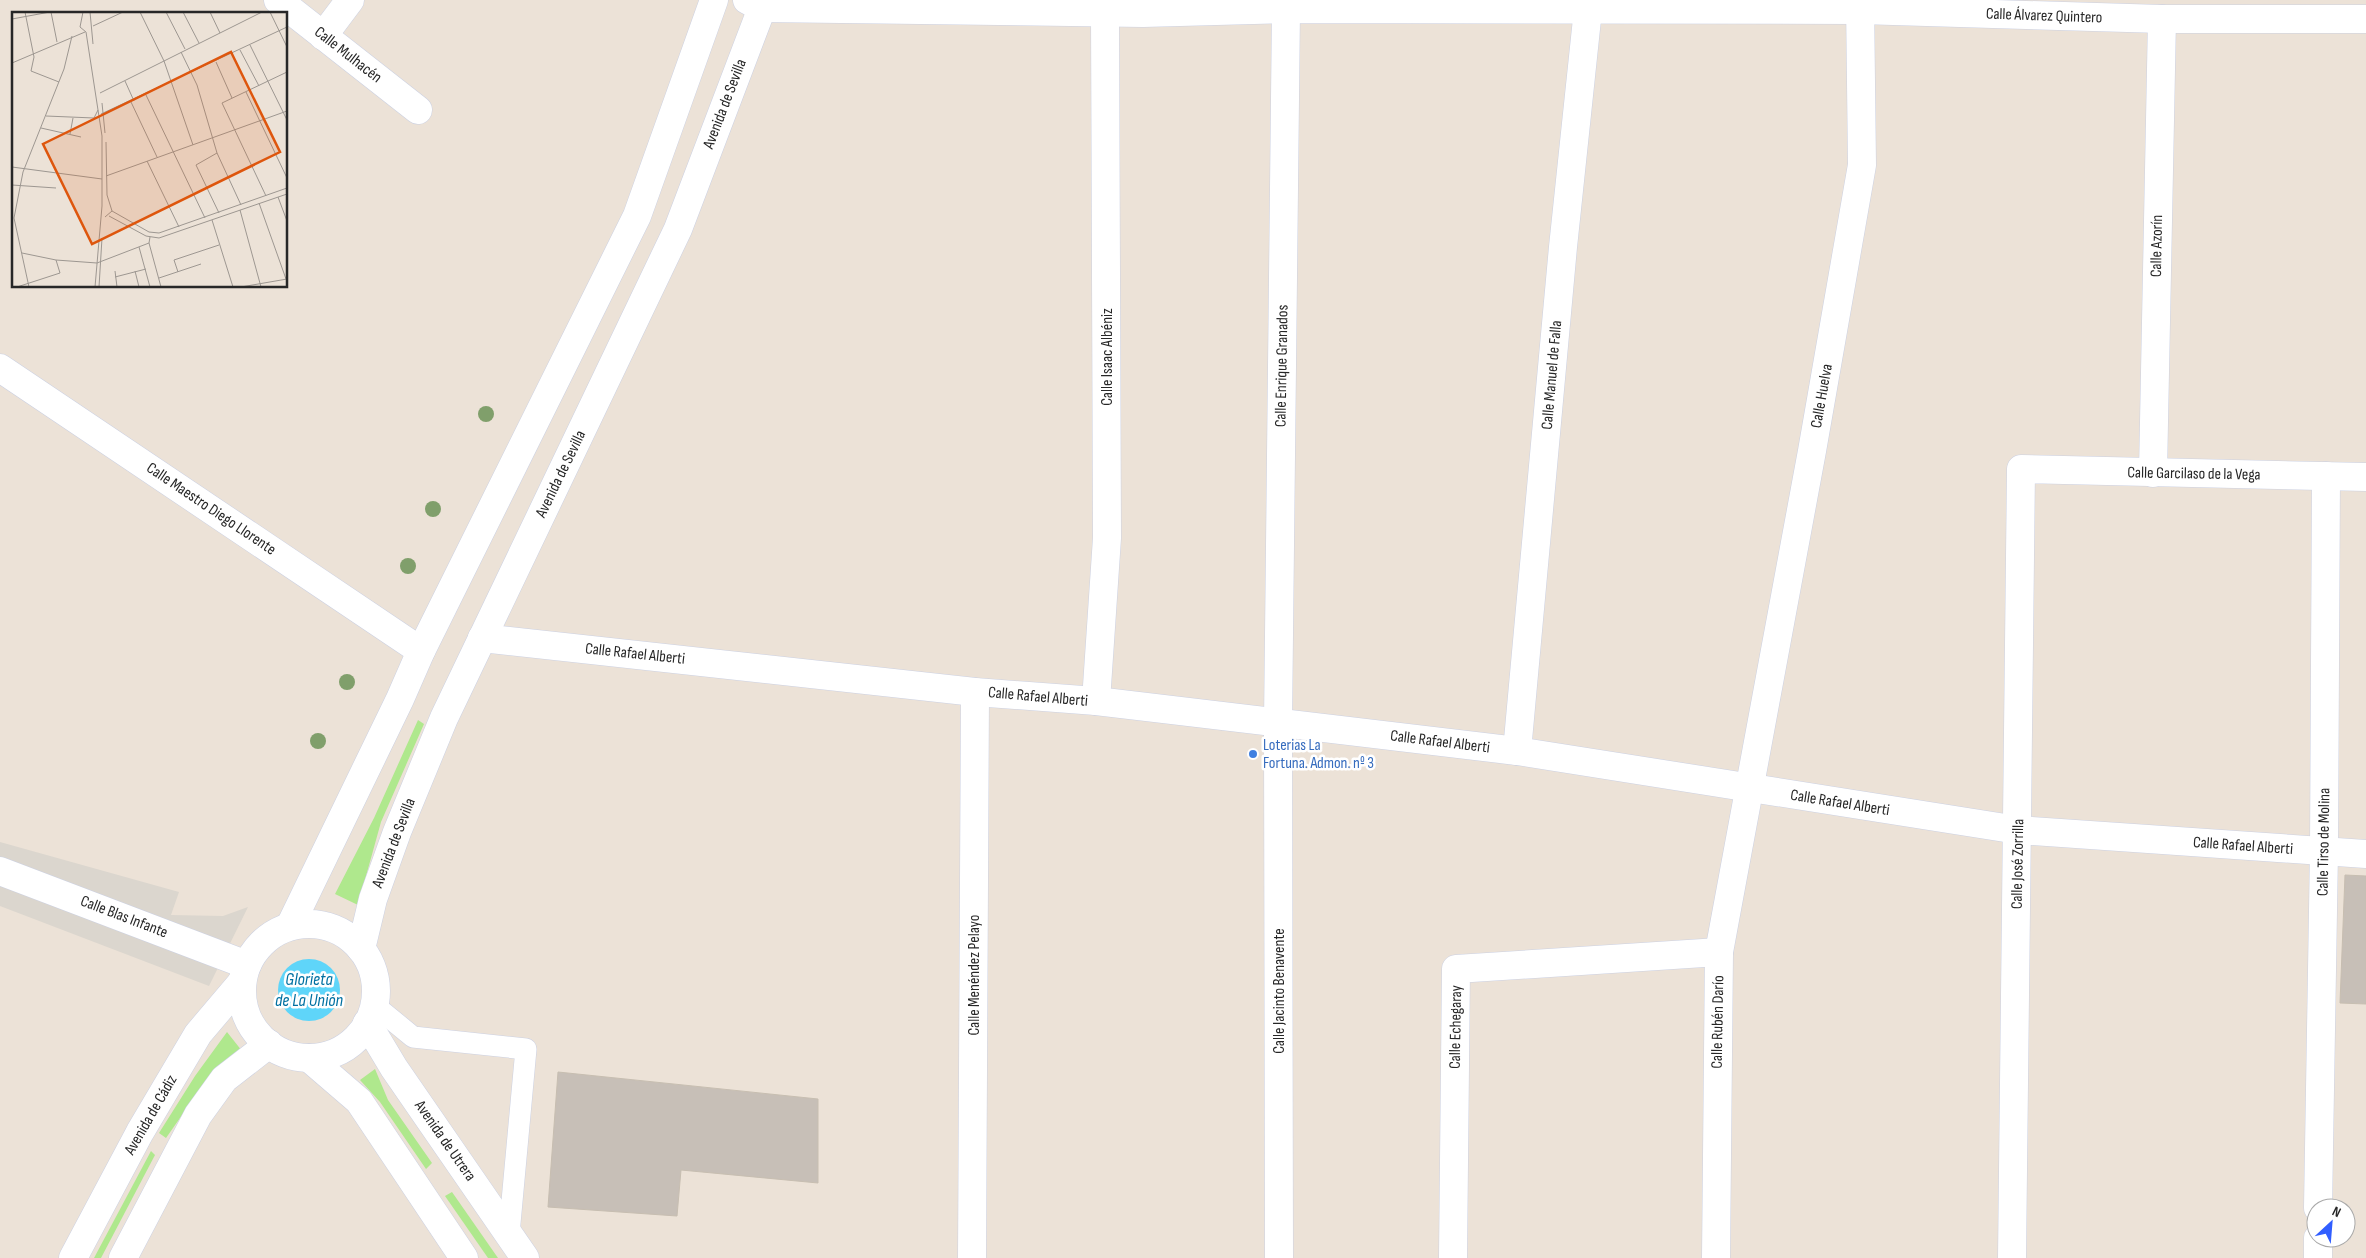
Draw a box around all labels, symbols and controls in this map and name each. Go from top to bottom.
street label: Calle Álvarez Quintero [1985,4,2103,28]
inset map [12,12,288,288]
street label: Calle Mulhacén [310,23,386,87]
street label: Avenida de Sevilla [699,57,751,152]
street label: Calle Azorín [2147,215,2167,277]
street label: Calle Enrique Granados [1271,304,1293,427]
street label: Calle Isaac Albéniz [1098,308,1117,406]
street label: Calle Manuel de Falla [1538,320,1566,430]
street label: Calle Huelva [1807,362,1837,430]
street label: Avenida de Sevilla [531,427,590,522]
street label: Calle Maestro Diego Llorente [143,459,279,559]
street label: Calle Garcilaso de la Vega [2127,463,2261,485]
street label: Calle Rafael Alberti [584,639,686,669]
street label: Calle Rafael Alberti [987,683,1089,711]
street label: Calle Rafael Alberti [1389,726,1491,758]
place label: Loterias La Fortuna. Admon. nº 3 [1263,736,1374,773]
marker: Loterias La Fortuna. Admon. nº 3 [1247,748,1259,760]
street label: Calle Rafael Alberti [1789,786,1891,820]
street label: Calle Tirso de Molina [2314,788,2334,896]
street label: Avenida de Sevilla [368,796,420,891]
street label: Calle José Zorrilla [2008,819,2028,909]
street label: Calle Rafael Alberti [2192,833,2294,859]
street label: Calle Blas Infante [78,892,170,942]
street label: Calle Menéndez Pelayo [965,915,984,1035]
street label: Calle Jacinto Benavente [1270,928,1289,1054]
water label: Glorieta de La Unión [275,969,343,1011]
street label: Calle Rubén Darío [1708,975,1728,1069]
street label: Calle Echegaray [1446,985,1466,1069]
street label: Avenida de Cádiz [120,1071,182,1159]
street label: Avenida de Utrera [410,1096,480,1185]
north arrow [2306,1198,2356,1248]
text: N [2329,1202,2344,1221]

